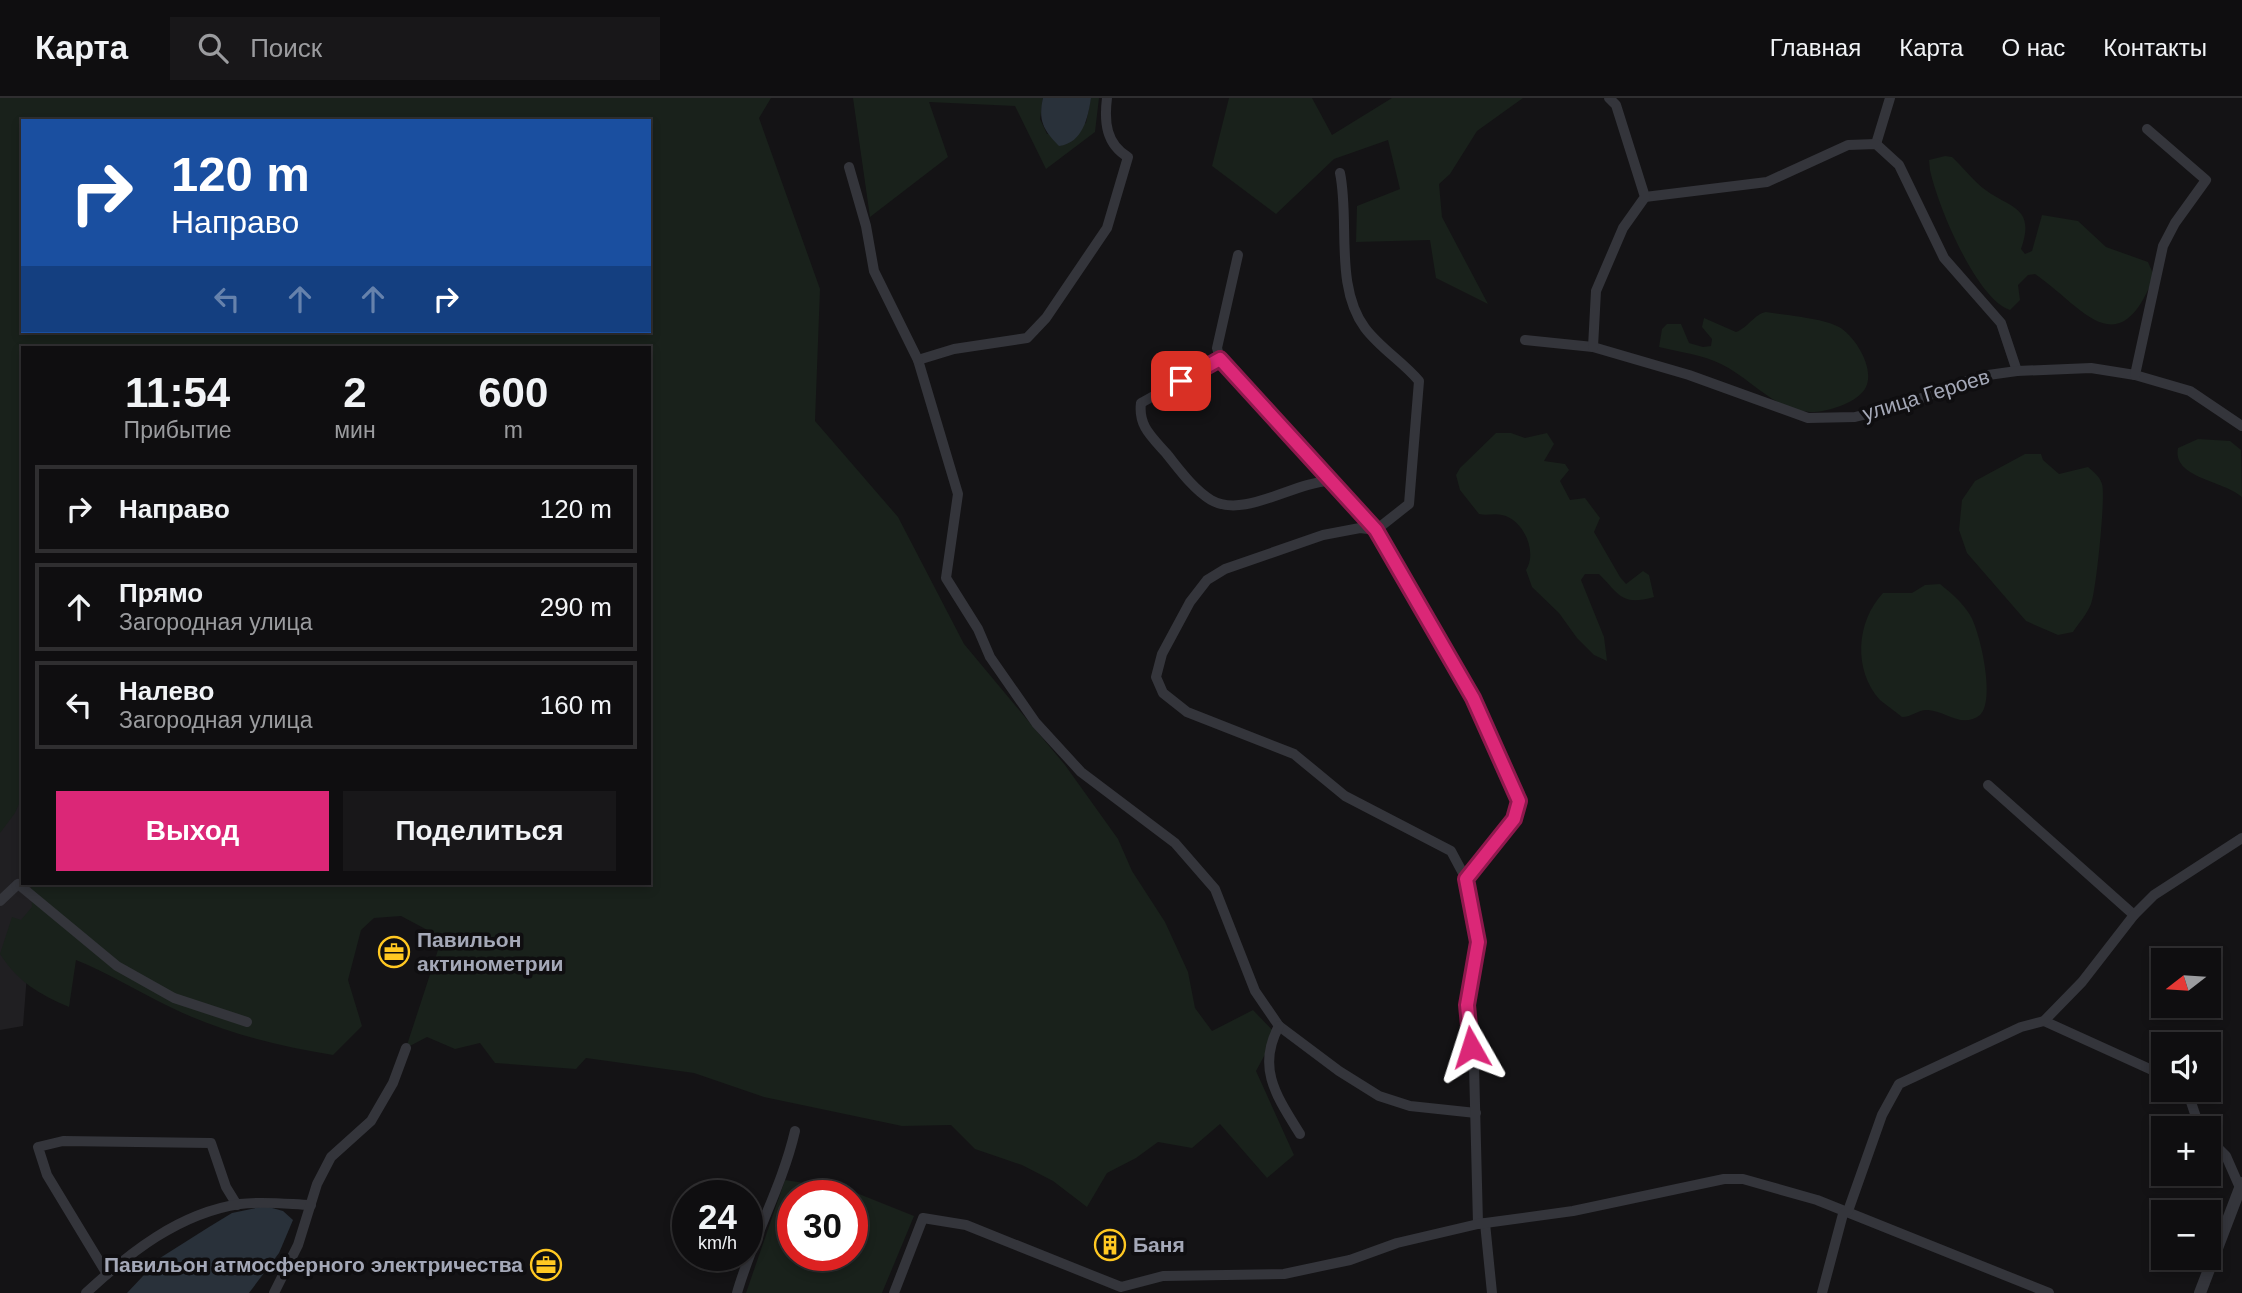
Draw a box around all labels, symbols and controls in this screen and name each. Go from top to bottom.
search box [170,17,660,80]
text: Карта [35,29,128,66]
icon: search [194,29,232,67]
text: Поиск [250,33,322,63]
text: Главная [1770,34,1861,61]
text: Карта [1899,34,1963,61]
text: О нас [2001,34,2065,61]
text: Контакты [2103,34,2207,61]
icon: right [56,147,147,238]
text: 120 m [171,147,310,201]
text: Направо [171,204,299,240]
icon: left [208,280,246,318]
icon: ahead [281,280,319,318]
icon: ahead [354,280,392,318]
icon: right [427,280,465,318]
pin [1151,351,1211,411]
icon: arrive [1162,362,1200,400]
street label: улица Героев [1860,364,1992,425]
text: 11:54 [125,369,230,416]
text: 2 [343,369,367,416]
text: 600 [478,369,548,416]
text: Прибытие [124,417,232,443]
text: мин [334,417,376,443]
text: m [504,417,523,443]
icon: right [60,490,98,528]
text: Направо [119,494,230,524]
text: 120 m [540,494,612,524]
text: Прямо [119,578,203,608]
icon: ahead [60,588,98,626]
text: 290 m [540,592,612,622]
text: Загородная улица [119,609,312,635]
text: Налево [119,676,214,706]
icon: left [60,686,98,724]
text: 160 m [540,690,612,720]
text: Загородная улица [119,707,312,733]
button: Выход [56,791,329,871]
button: Поделиться [343,791,616,871]
place label: Павильон актинометрии [417,928,564,975]
office icon: Павильон актинометрии [377,935,411,969]
north arrow [2151,948,2221,1018]
map controls [2151,948,2221,1270]
position arrow [1434,1010,1508,1084]
button: sound [2151,1032,2221,1102]
button: + [2151,1116,2221,1186]
speed limit sign: 30 [777,1180,868,1271]
text: 24 [698,1197,737,1236]
button: − [2151,1200,2221,1270]
building icon: Баня [1093,1228,1127,1262]
text: km/h [698,1233,737,1253]
place label: Баня [1133,1233,1185,1256]
office icon: Павильон атмосферного электричества [529,1248,563,1282]
place label: Павильон атмосферного электричества [104,1253,523,1276]

